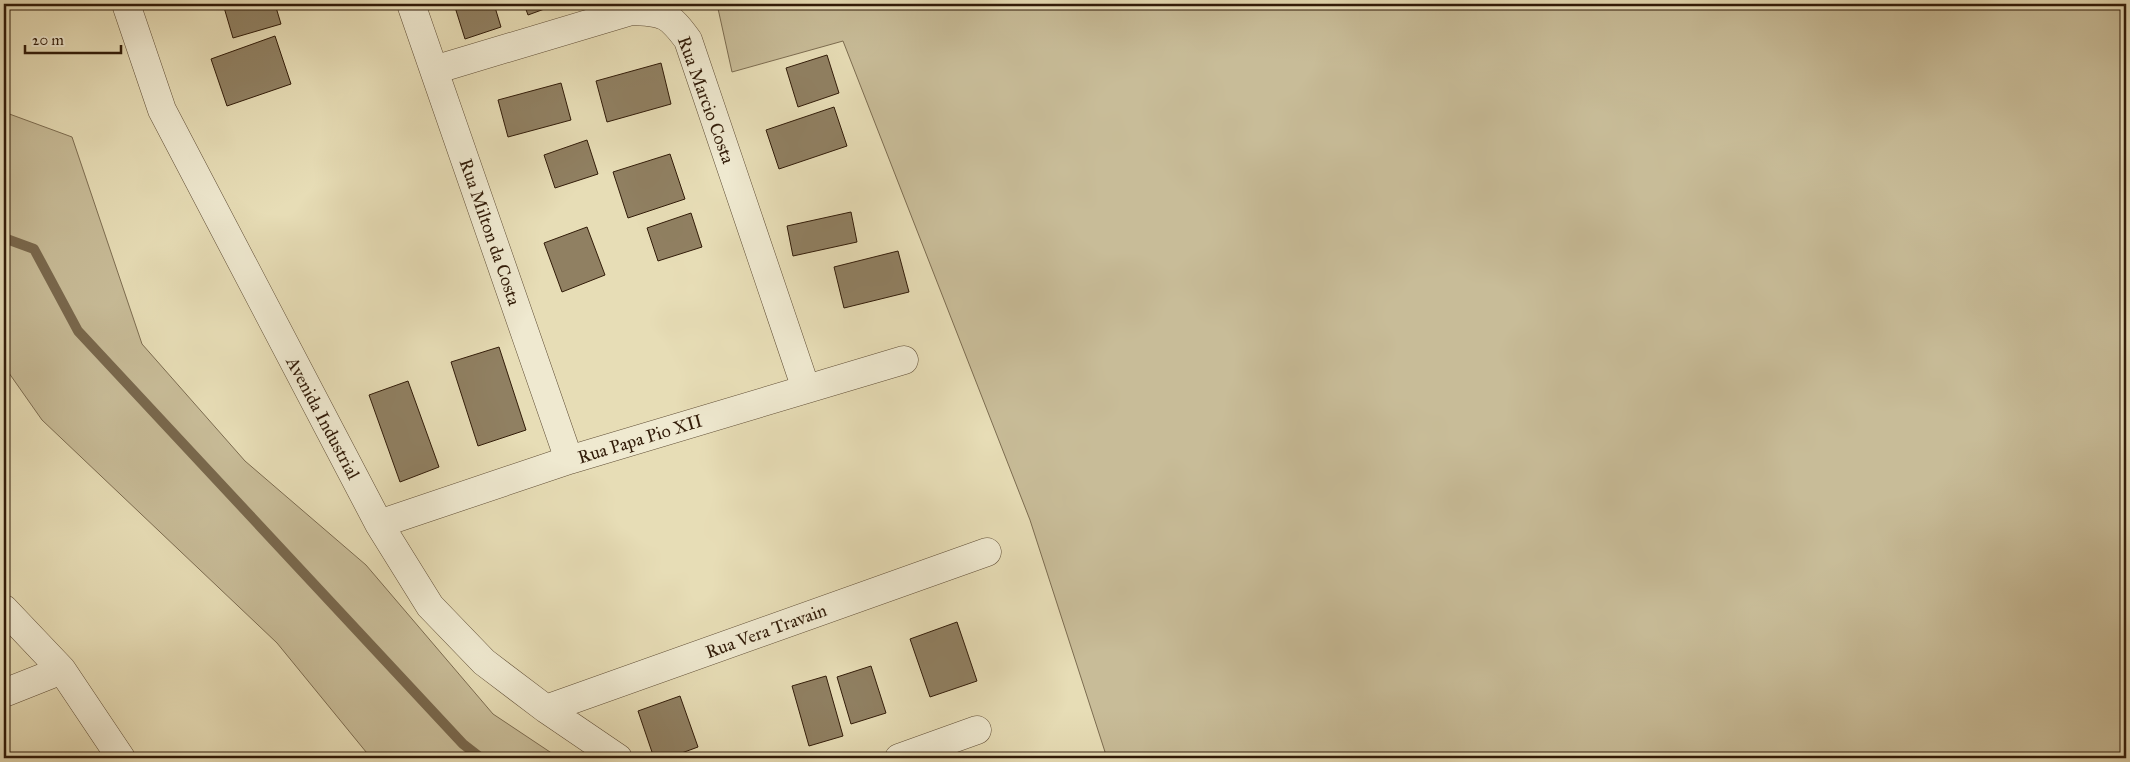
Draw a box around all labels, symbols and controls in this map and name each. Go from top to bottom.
scale bar [25,22,121,54]
text: 20 m [32,31,64,49]
street label: Rua Marcio Costa [673,33,739,167]
street label: Rua Milton da Costa [455,156,526,309]
street label: Avenida Industrial [281,352,365,483]
street label: Rua Papa Pio XII [575,409,705,468]
street label: Rua Vera Travain [702,599,830,663]

